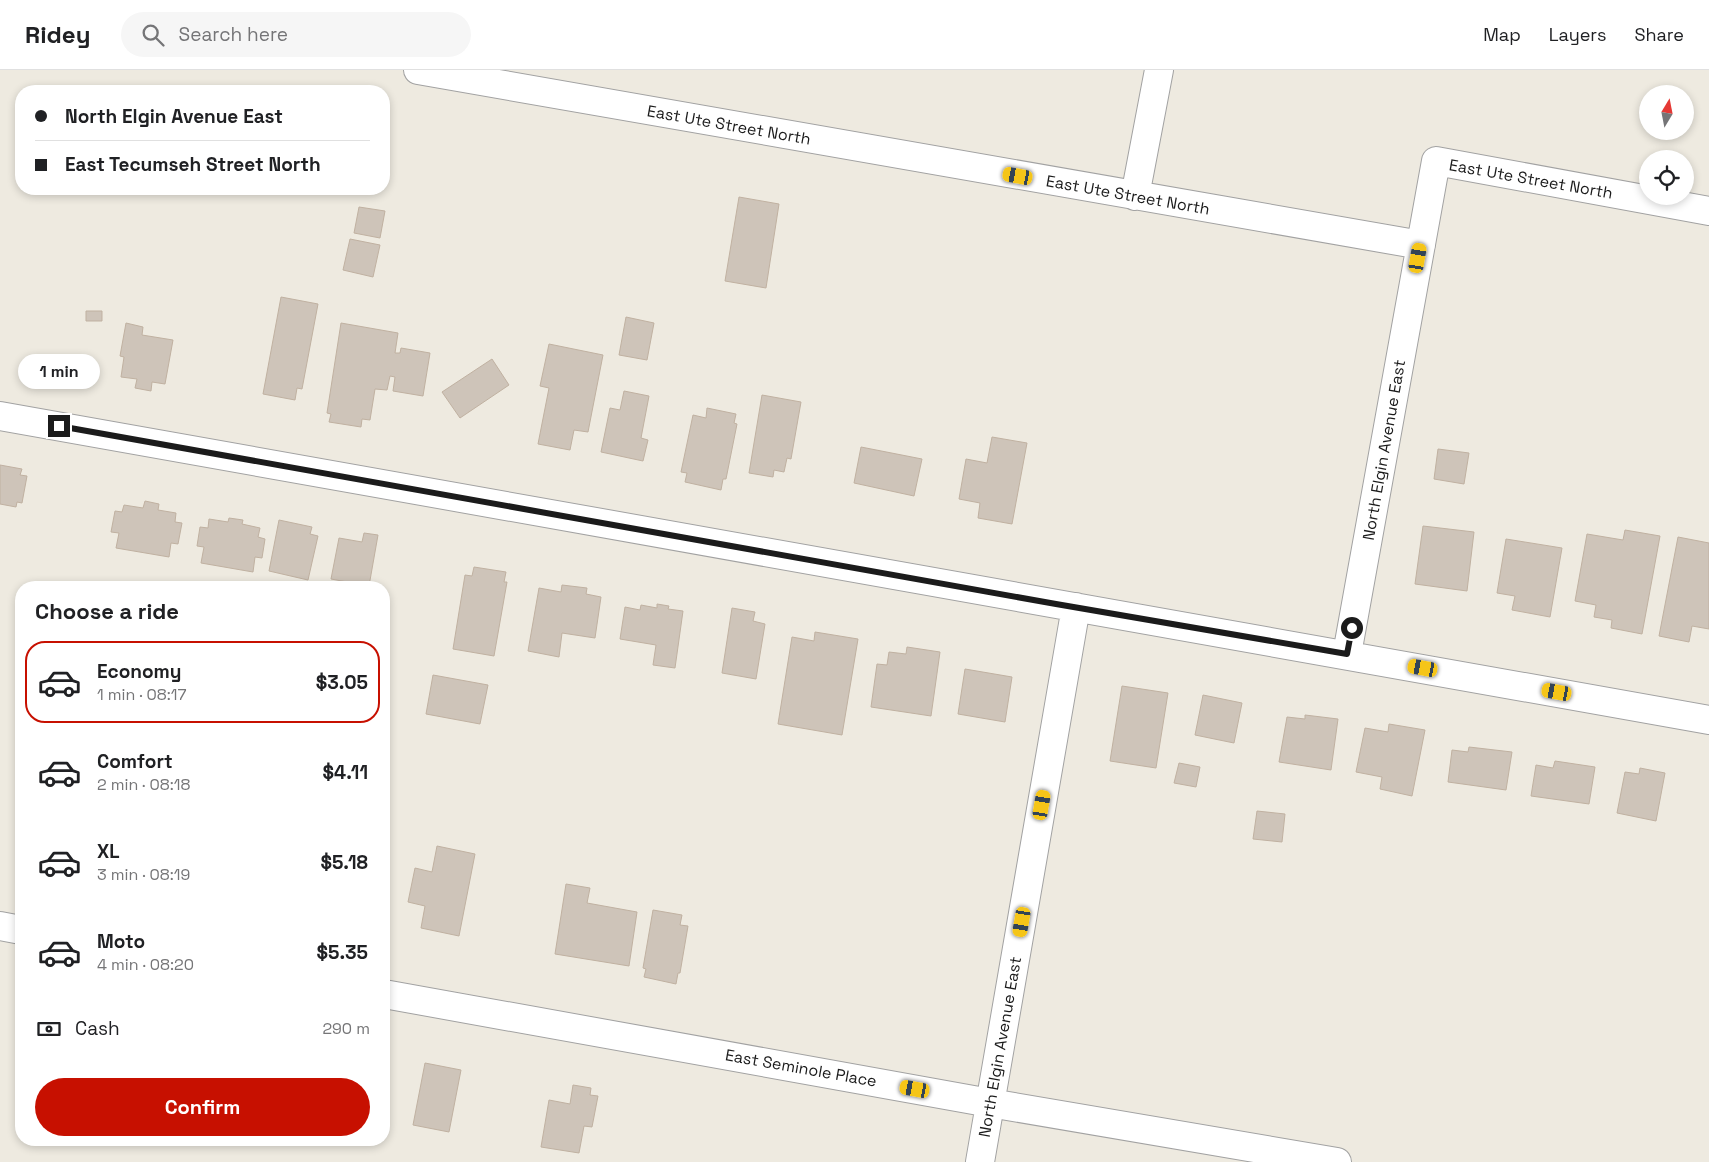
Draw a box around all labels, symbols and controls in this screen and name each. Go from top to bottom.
search box [121,12,471,57]
text: Ridey [25,19,91,50]
icon: search [139,21,167,49]
text: Search here [179,22,288,47]
text: Map [1483,23,1521,46]
text: Layers [1549,23,1606,46]
text: Share [1634,23,1684,46]
north arrow [1639,85,1694,140]
map controls [1639,85,1694,205]
street label: East Ute Street North [645,100,813,150]
text: North Elgin Avenue East [65,104,283,129]
button: locate [1639,150,1694,205]
text: East Tecumseh Street North [65,152,321,177]
street label: East Ute Street North [1447,154,1615,204]
car [1001,166,1034,186]
street label: East Ute Street North [1044,170,1212,220]
car [1408,242,1427,274]
callout: 1 min [18,354,100,388]
street label: North Elgin Avenue East [1358,358,1410,542]
text: 1 min [39,361,79,382]
route end [48,415,70,437]
text: Choose a ride [35,597,179,625]
route start [1341,617,1363,639]
car [1406,658,1439,678]
text: Economy [97,659,181,684]
icon: car [37,660,82,705]
text: $3.05 [316,670,368,695]
car [1540,682,1573,702]
text: 1 min · 08:17 [97,684,187,705]
text: Comfort [97,749,173,774]
icon: car [37,750,82,795]
text: $4.11 [323,760,368,785]
text: 2 min · 08:18 [97,774,190,795]
car [1032,789,1051,821]
text: XL [97,839,120,864]
icon: car [37,840,82,885]
text: $5.18 [320,850,368,875]
text: 3 min · 08:19 [97,864,190,885]
car [1012,906,1031,938]
text: Moto [97,929,145,954]
icon: car [37,930,82,975]
text: $5.35 [316,940,368,965]
text: 4 min · 08:20 [97,954,194,975]
street label: North Elgin Avenue East [974,955,1026,1139]
icon: cash [35,1015,63,1043]
text: Cash [75,1016,120,1041]
text: 290 m [322,1018,370,1039]
street label: East Seminole Place [724,1044,878,1092]
button: Confirm [35,1078,370,1136]
car [898,1079,931,1099]

